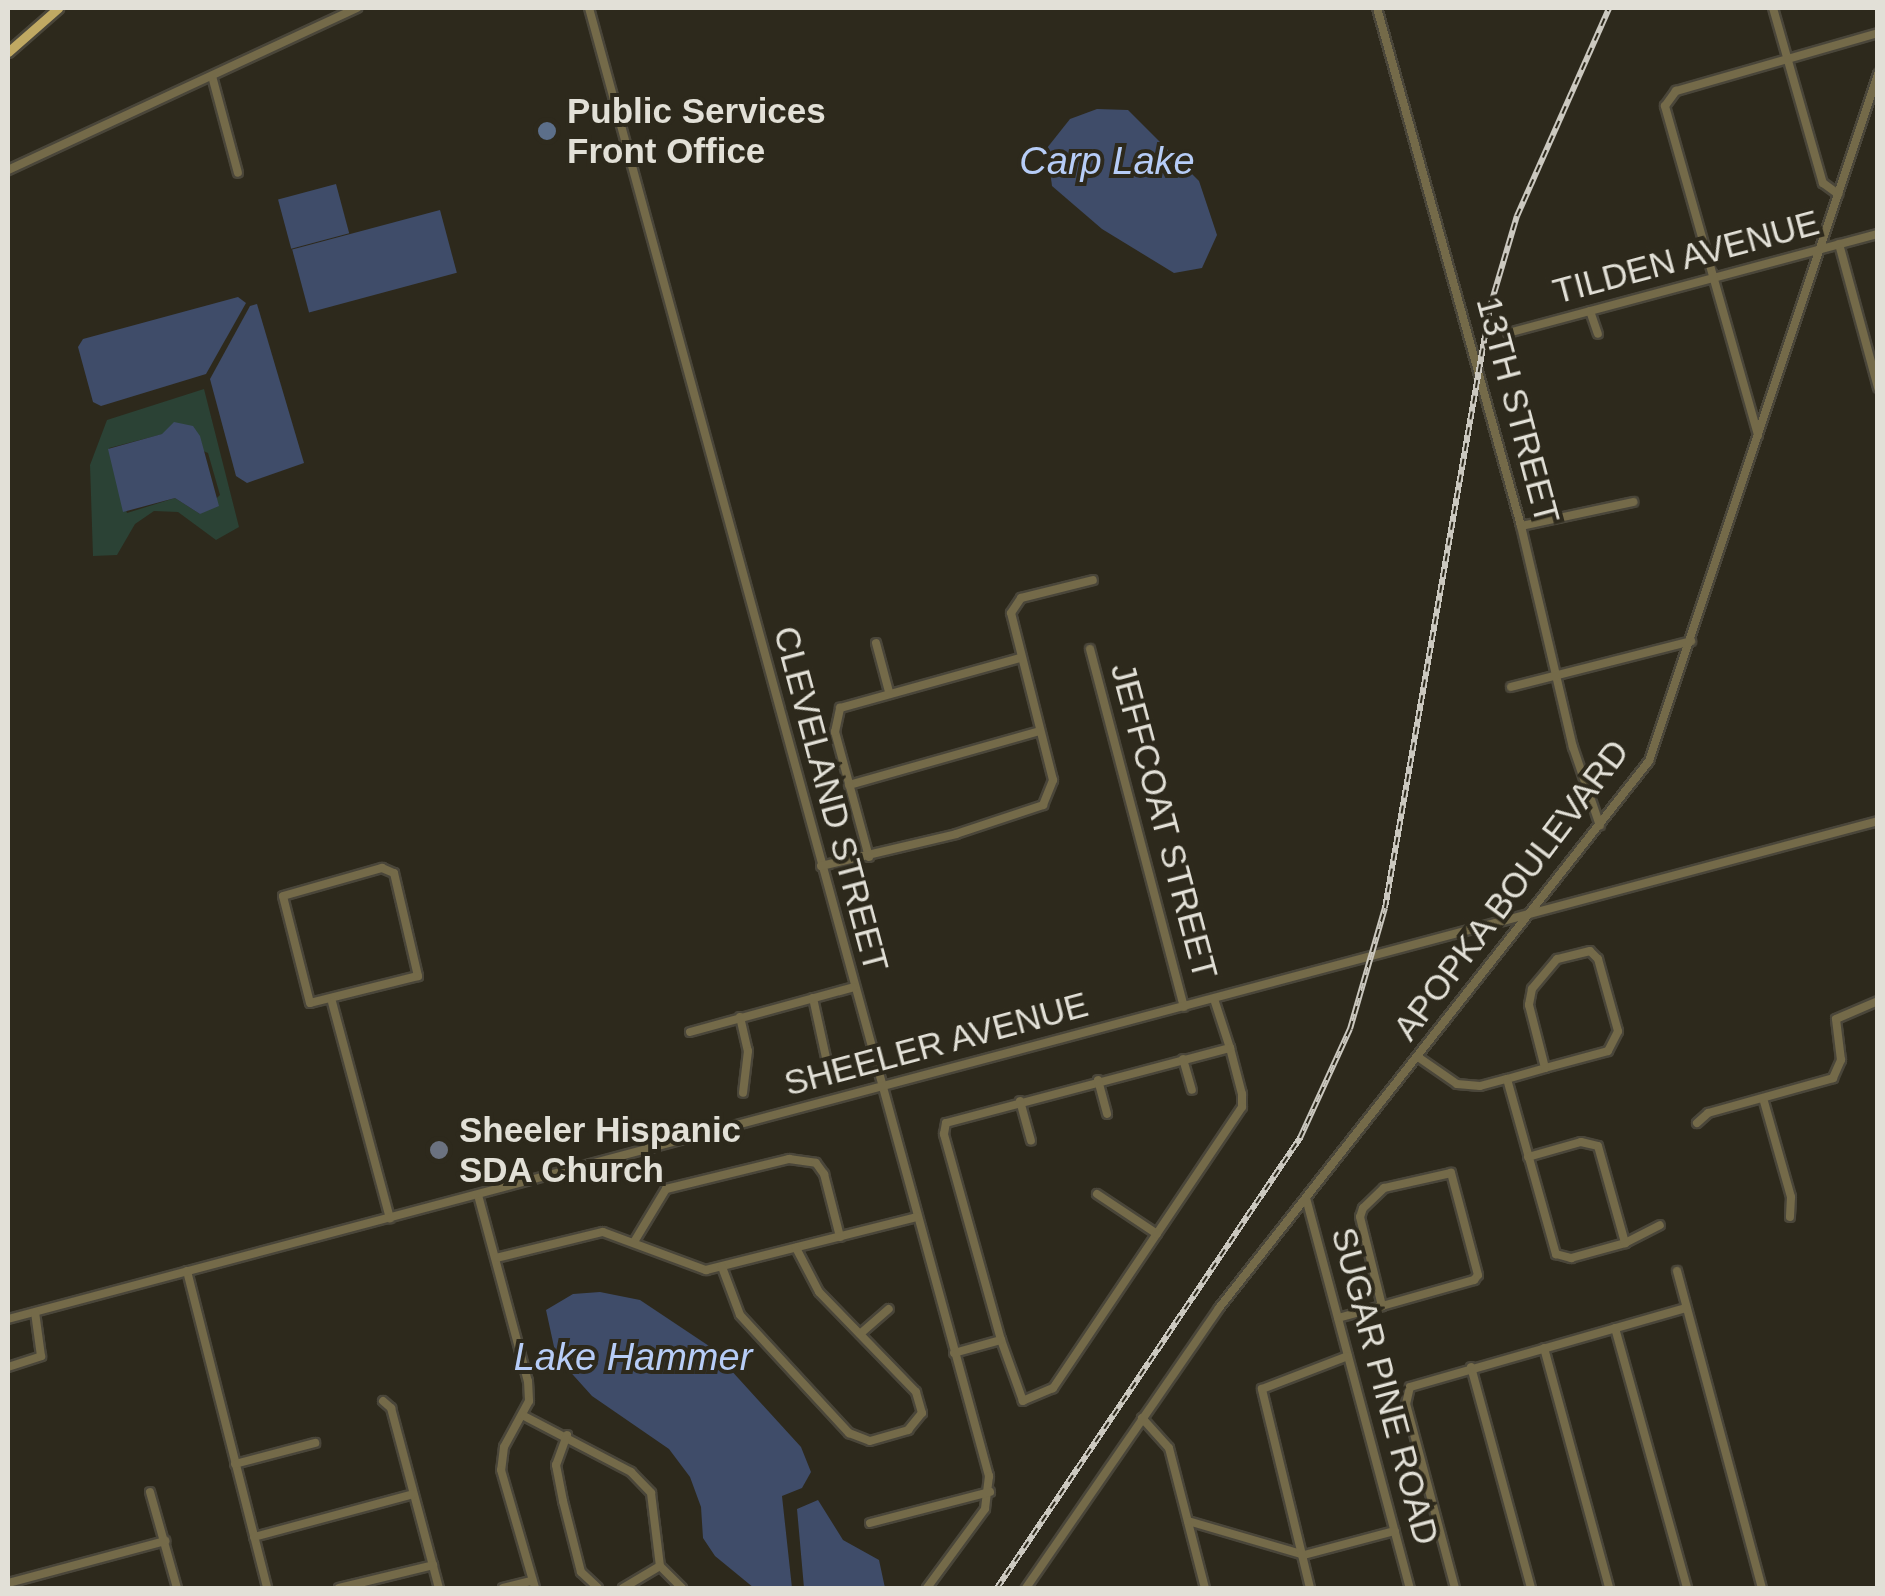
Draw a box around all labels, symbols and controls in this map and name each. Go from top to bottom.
place label: Public Services Front Office [567,90,826,172]
marker: Public Services Front Office [536,120,558,142]
water label: Carp Lake [1019,139,1195,185]
street label: TILDEN AVENUE [1547,201,1825,313]
street label: 13TH STREET [1468,292,1568,528]
street label: CLEVELAND STREET [765,622,897,976]
street label: JEFFCOAT STREET [1102,658,1226,984]
street label: APOPKA BOULEVARD [1384,731,1638,1049]
street label: SHEELER AVENUE [779,983,1093,1105]
place label: Sheeler Hispanic SDA Church [459,1109,741,1191]
marker: Sheeler Hispanic SDA Church [428,1139,450,1161]
street label: SUGAR PINE ROAD [1322,1223,1448,1549]
water label: Lake Hammer [514,1335,752,1381]

